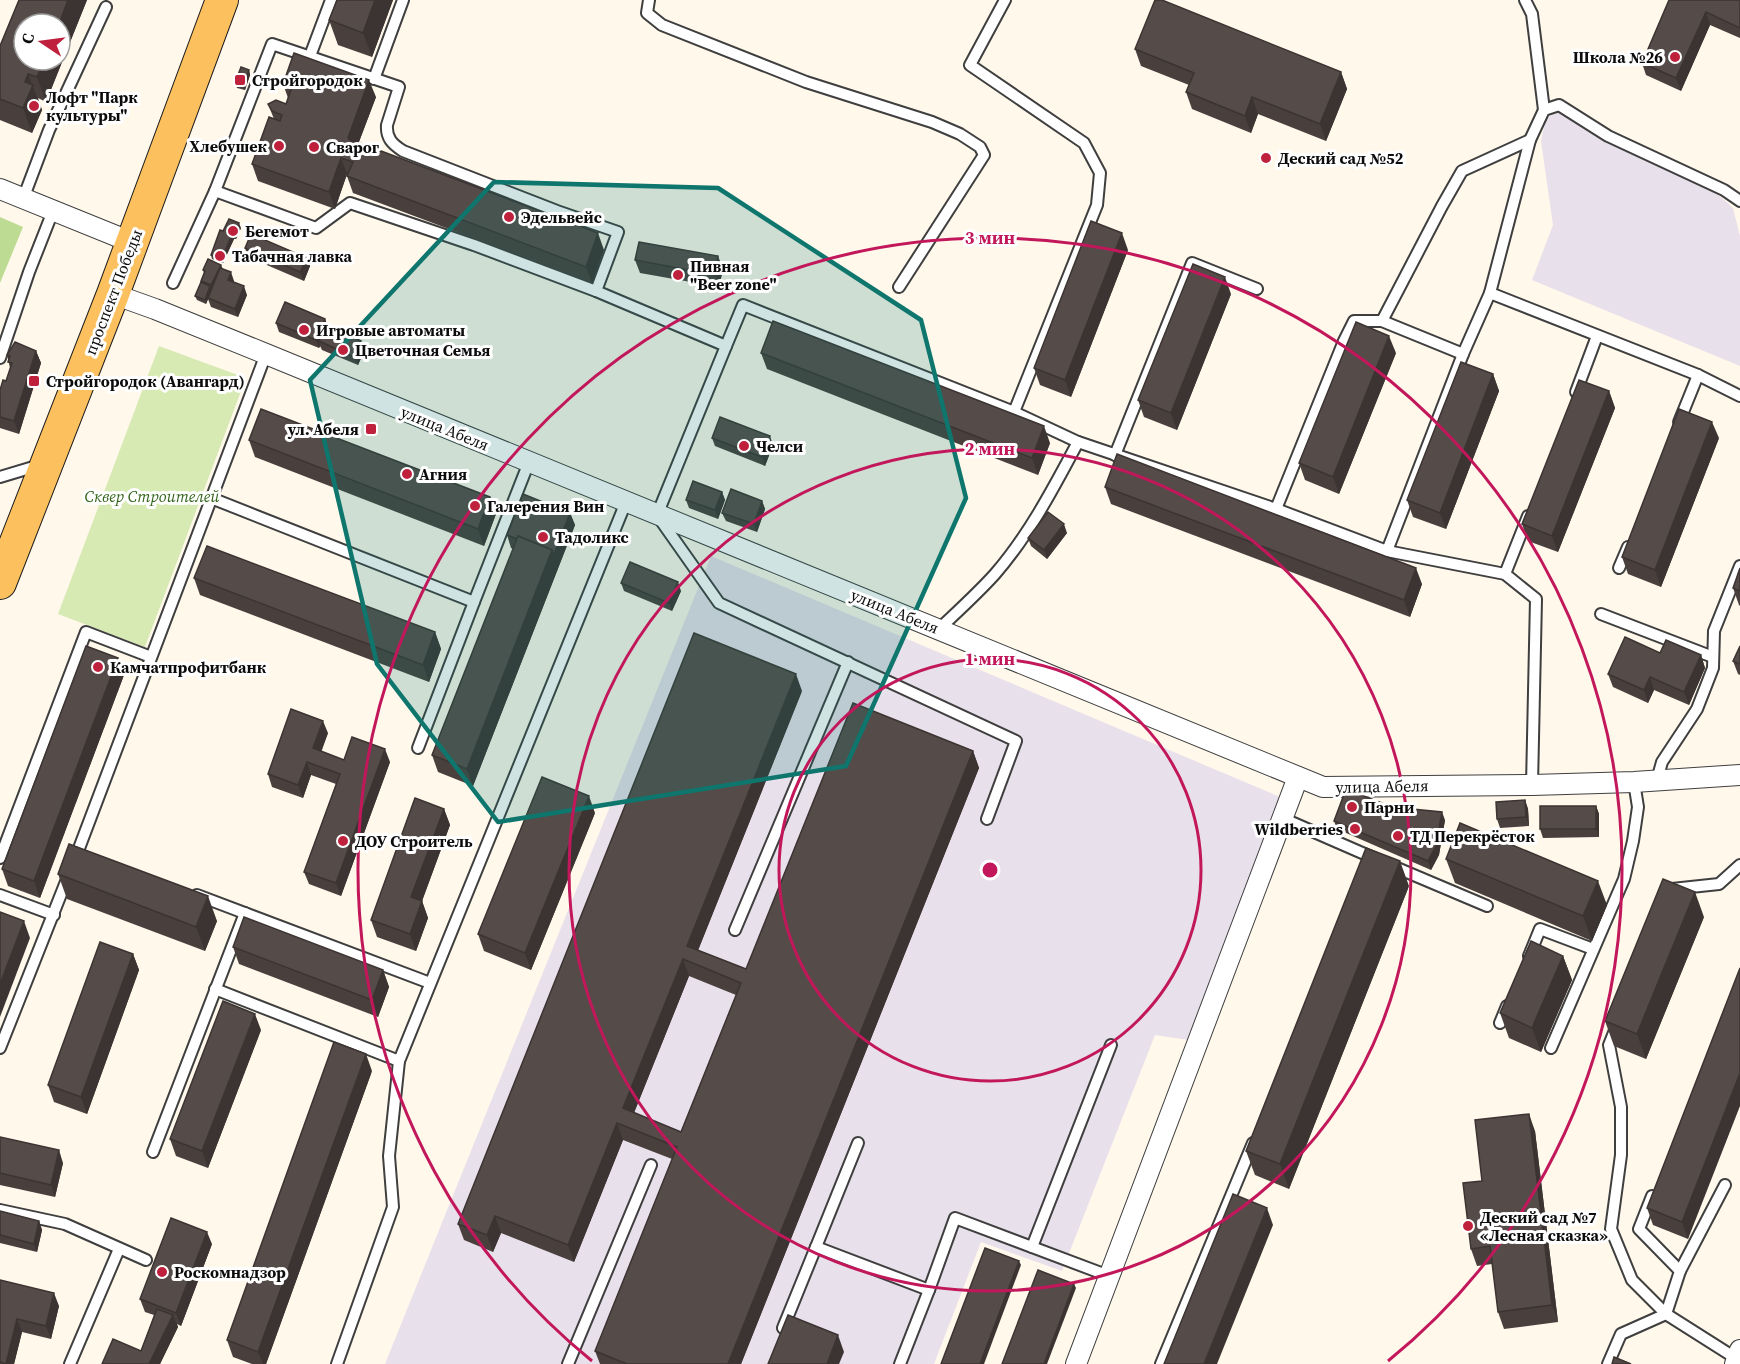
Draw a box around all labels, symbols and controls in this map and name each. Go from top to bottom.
north arrow [12,12,72,72]
text: С [16,31,39,46]
place label: Школа №26 [1573,46,1663,68]
marker: Школа №26 [1668,50,1682,64]
place label: Стройгородок [252,69,363,91]
marker: Стройгородок [233,73,247,87]
place label: Лофт "Парк культуры" [46,86,138,126]
marker: Лофт "Парк культуры" [27,99,41,113]
place label: Хлебушек [190,135,268,157]
place label: Сварог [326,136,380,158]
marker: Хлебушек [272,139,286,153]
marker: Сварог [307,140,321,154]
place label: Деский сад №52 [1278,147,1404,169]
marker: Деский сад №52 [1259,151,1273,165]
place label: Эдельвейс [521,206,602,228]
marker: Эдельвейс [502,210,516,224]
place label: Бегемот [245,220,309,242]
marker: Бегемот [226,224,240,238]
text: 3 мин [965,225,1016,250]
street label: проспект Победы [79,226,147,358]
place label: Табачная лавка [232,245,353,267]
marker: Табачная лавка [213,249,227,263]
place label: Пивная "Beer zone" [690,255,777,295]
marker: Пивная "Beer zone" [671,268,685,282]
place label: Игровые автоматы [316,319,465,341]
marker: Игровые автоматы [297,323,311,337]
place label: Цветочная Семья [355,339,491,361]
marker: Цветочная Семья [336,343,350,357]
place label: Стройгородок (Авангард) [46,370,245,392]
marker: Стройгородок (Авангард) [27,374,41,388]
street label: улица Абеля [398,400,492,456]
place label: ул. Абеля [287,418,359,440]
marker: ул. Абеля [364,422,378,436]
place label: Челси [756,435,804,457]
text: 2 мин [965,436,1016,461]
marker: Челси [737,439,751,453]
place label: Агния [419,463,467,485]
marker: Агния [400,467,414,481]
park label: Сквер Строителей [85,485,220,507]
place label: Галерения Вин [487,495,604,517]
marker: Галерения Вин [468,499,482,513]
place label: Тадоликс [555,526,629,548]
marker: Тадоликс [536,530,550,544]
street label: улица Абеля [848,583,942,639]
text: 1 мин [965,646,1016,671]
place label: Камчатпрофитбанк [110,656,267,678]
marker: Камчатпрофитбанк [91,660,105,674]
street label: улица Абеля [1335,774,1429,798]
place label: Парни [1364,796,1415,818]
marker: Парни [1345,800,1359,814]
place label: Wildberries [1254,818,1343,840]
marker: Wildberries [1348,822,1362,836]
place label: ТД Перекрёсток [1410,825,1535,847]
marker: ТД Перекрёсток [1391,829,1405,843]
place label: ДОУ Строитель [355,830,473,852]
marker: ДОУ Строитель [336,834,350,848]
centre of rings [980,860,1000,880]
place label: Деский сад №7 «Лесная сказка» [1480,1206,1608,1246]
marker: Деский сад №7 «Лесная сказка» [1461,1219,1475,1233]
place label: Роскомнадзор [174,1261,286,1283]
marker: Роскомнадзор [155,1265,169,1279]

